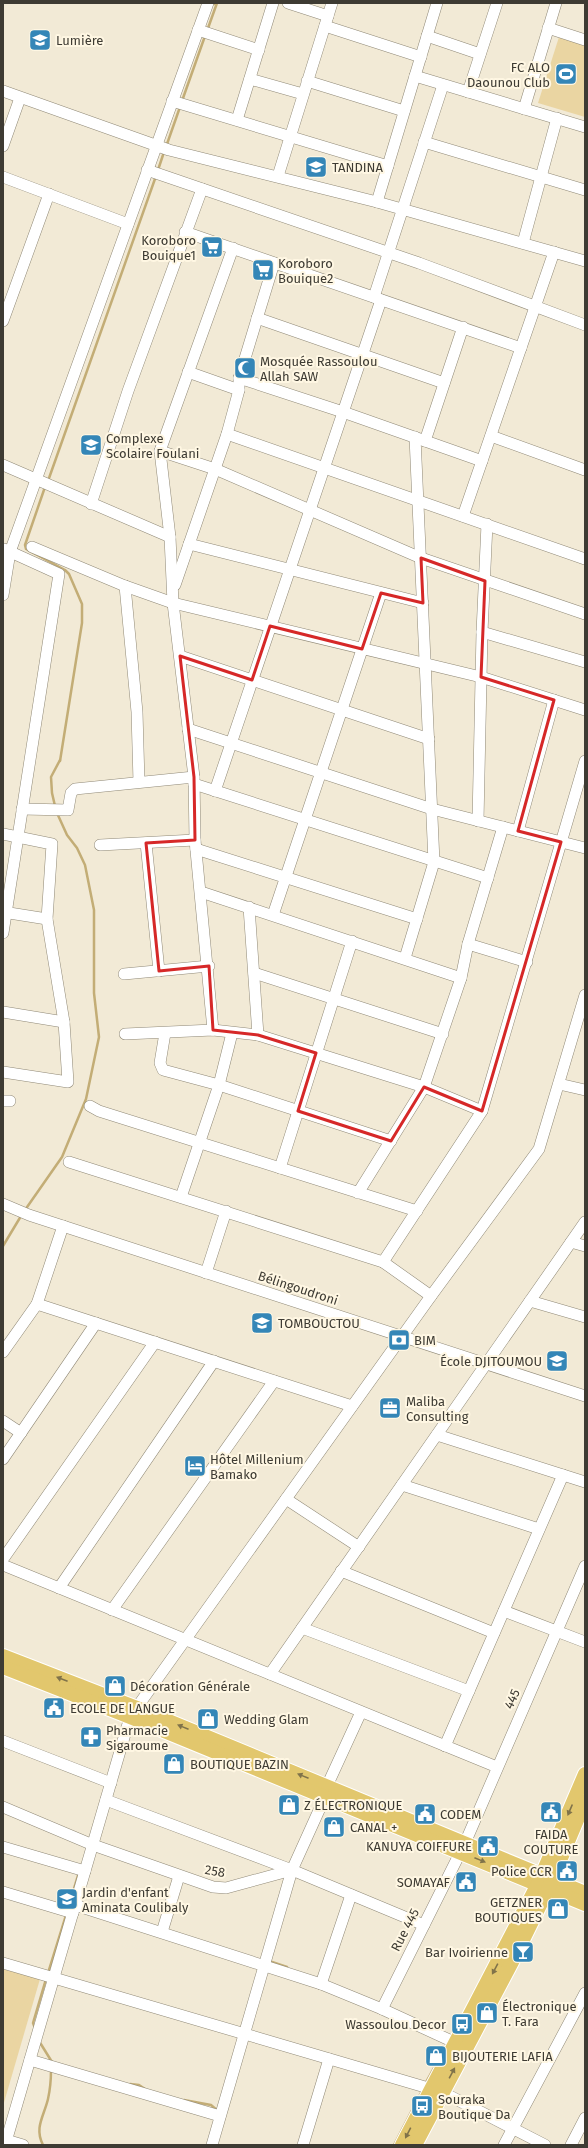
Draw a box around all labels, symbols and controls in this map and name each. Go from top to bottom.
school or university icon: Lumière [27,27,53,53]
place label: Lumière [56,33,103,48]
place label: FC ALO Daounou Club [467,60,550,90]
sports icon: FC ALO Daounou Club [553,61,579,87]
school or university icon: TANDINA [303,154,329,180]
place label: TANDINA [332,160,383,175]
place label: Koroboro Bouique1 [141,233,196,263]
supermarket icon: Koroboro Bouique1 [199,234,225,260]
place label: Koroboro Bouique2 [278,256,333,286]
supermarket icon: Koroboro Bouique2 [250,257,276,283]
place label: Mosquée Rassoulou Allah SAW [260,354,377,384]
mosque icon: Mosquée Rassoulou Allah SAW [232,355,258,381]
place label: Complexe Scolaire Foulani [106,431,199,461]
school or university icon: Complexe Scolaire Foulani [78,432,104,458]
street label: Bélingoudroni [256,1268,340,1308]
school or university icon: TOMBOUCTOU [249,1310,275,1336]
place label: TOMBOUCTOU [278,1316,360,1331]
bank icon: BIM [386,1327,412,1353]
place label: BIM [414,1333,436,1348]
school or university icon: École DJITOUMOU [544,1348,570,1374]
place label: École DJITOUMOU [440,1354,542,1369]
place label: Maliba Consulting [406,1394,469,1424]
office icon: Maliba Consulting [377,1395,403,1421]
place label: Hôtel Millenium Bamako [210,1452,304,1482]
hotel icon: Hôtel Millenium Bamako [182,1453,208,1479]
shop icon: Décoration Générale [102,1673,128,1699]
one-way arrow [56,1675,68,1681]
place label: Décoration Générale [130,1679,250,1694]
street label: 445 [501,1687,523,1711]
public building icon: ECOLE DE LANGUE [41,1695,67,1721]
place label: ECOLE DE LANGUE [70,1701,175,1716]
shop icon: Wedding Glam [195,1706,221,1732]
place label: Wedding Glam [224,1712,309,1727]
place label: Pharmacie Sigaroume [106,1723,168,1753]
pharmacy icon: Pharmacie Sigaroume [78,1724,104,1750]
one-way arrow [177,1724,188,1730]
shop icon: BOUTIQUE BAZIN [161,1751,187,1777]
place label: BOUTIQUE BAZIN [190,1757,289,1772]
one-way arrow [297,1773,309,1779]
shop icon: Z ÉLECTRONIQUE [276,1792,302,1818]
place label: Z ÉLECTRONIQUE [304,1798,402,1813]
public building icon: FAIDA COUTURE [538,1799,564,1825]
public building icon: CODEM [412,1801,438,1827]
one-way arrow [566,1804,572,1816]
place label: CODEM [440,1807,481,1822]
shop icon: CANAL + [321,1814,347,1840]
place label: CANAL + [350,1820,397,1835]
place label: FAIDA COUTURE [524,1827,578,1857]
public building icon: KANUYA COIFFURE [475,1833,501,1859]
place label: KANUYA COIFFURE [366,1839,472,1854]
one-way arrow [475,1858,487,1864]
public building icon: Police CCR [554,1858,580,1884]
street label: 258 [204,1862,226,1880]
place label: Police CCR [491,1864,552,1879]
public building icon: SOMAYAF [453,1869,479,1895]
place label: SOMAYAF [397,1875,451,1890]
place label: Jardin d'enfant Aminata Coulibaly [82,1885,189,1915]
school or university icon: Jardin d'enfant Aminata Coulibaly [54,1886,80,1912]
place label: GETZNER BOUTIQUES [474,1895,542,1925]
shop icon: GETZNER BOUTIQUES [545,1896,571,1922]
street label: Rue 445 [388,1906,422,1954]
bar icon: Bar Ivoirienne [510,1939,536,1965]
place label: Bar Ivoirienne [425,1945,508,1960]
one-way arrow [492,1963,498,1975]
place label: Électronique T. Fara [502,1999,577,2029]
shop icon: Électronique T. Fara [474,2000,500,2026]
bus stop icon: Wassoulou Decor [449,2011,475,2037]
place label: Wassoulou Decor [345,2017,446,2032]
shop icon: BIJOUTERIE LAFIA [423,2043,449,2069]
place label: BIJOUTERIE LAFIA [452,2049,553,2064]
one-way arrow [449,2067,455,2079]
place label: Souraka Boutique Da [438,2092,511,2122]
bus stop icon: Souraka Boutique Da [409,2093,435,2119]
one-way arrow [405,2128,411,2139]

